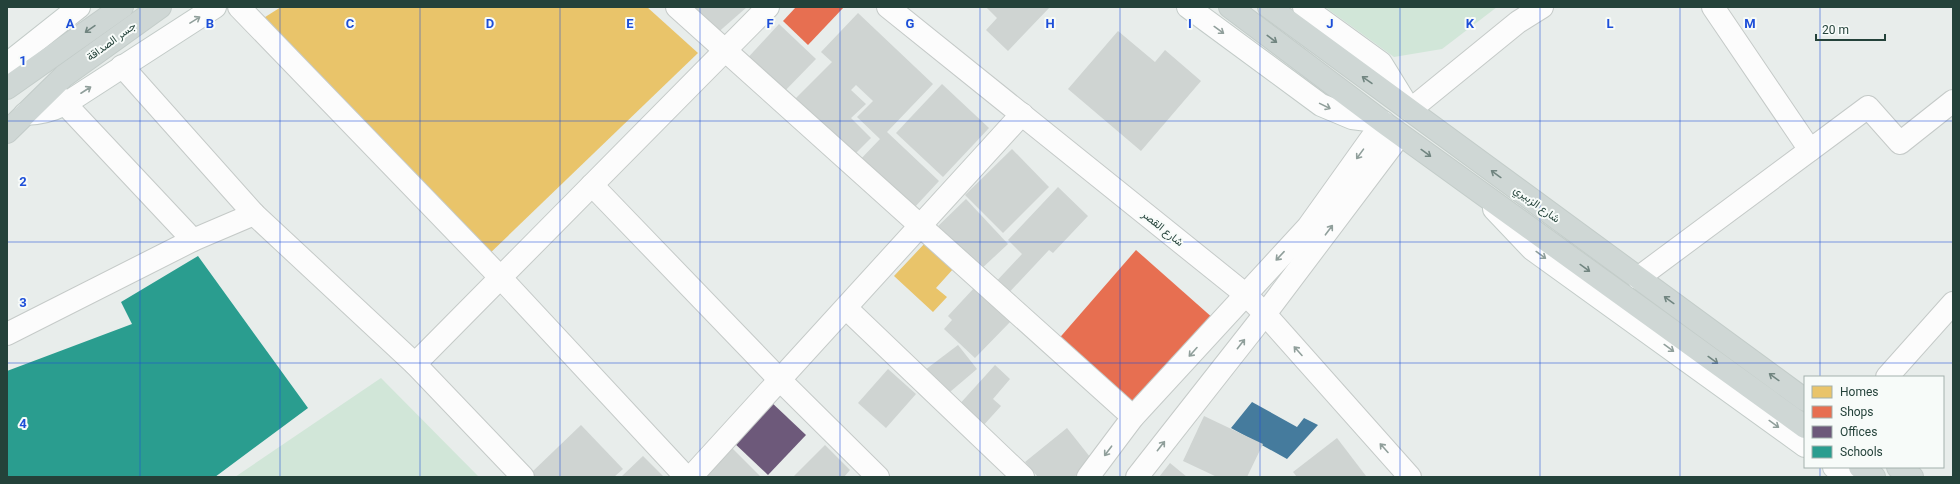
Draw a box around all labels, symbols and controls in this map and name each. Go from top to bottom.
text: A [66,16,75,31]
one-way arrow [189,16,200,24]
text: B [206,16,214,31]
text: C [346,16,355,31]
text: D [486,16,494,31]
text: E [626,16,634,31]
text: F [766,16,774,31]
text: G [906,16,915,31]
text: H [1045,16,1055,31]
text: I [1188,16,1192,31]
text: J [1326,16,1334,31]
text: K [1466,16,1475,31]
text: L [1606,16,1614,31]
text: M [1744,16,1756,31]
scale bar [1816,16,1885,42]
street label: جسر الصداقة [84,19,139,64]
text: 20 m [1822,23,1849,37]
one-way arrow [85,25,96,33]
one-way arrow [1214,26,1225,34]
one-way arrow [1267,35,1278,43]
text: 1 [19,53,27,68]
one-way arrow [1362,76,1373,84]
one-way arrow [80,86,91,94]
one-way arrow [1318,103,1330,110]
one-way arrow [1356,148,1364,159]
one-way arrow [1420,149,1431,157]
one-way arrow [1491,169,1502,178]
text: 2 [19,174,27,189]
street label: شارع الزبيري [1509,183,1563,228]
street label: شارع القصر [1138,207,1186,250]
one-way arrow [1324,224,1333,235]
one-way arrow [1276,251,1285,261]
one-way arrow [1535,251,1546,259]
one-way arrow [1579,264,1590,272]
text: 3 [19,295,27,310]
one-way arrow [1663,296,1674,305]
one-way arrow [1237,339,1245,350]
one-way arrow [1663,343,1674,352]
one-way arrow [1293,346,1302,356]
one-way arrow [1188,347,1197,357]
one-way arrow [1707,356,1718,365]
one-way arrow [1768,373,1779,381]
legend [1804,376,1944,468]
text: Homes [1840,385,1878,399]
text: Shops [1840,405,1874,419]
text: 4 [19,416,27,431]
one-way arrow [1769,419,1780,428]
text: Offices [1840,425,1877,439]
one-way arrow [1156,441,1165,452]
one-way arrow [1380,443,1389,453]
one-way arrow [1104,445,1112,456]
text: Schools [1840,445,1883,459]

